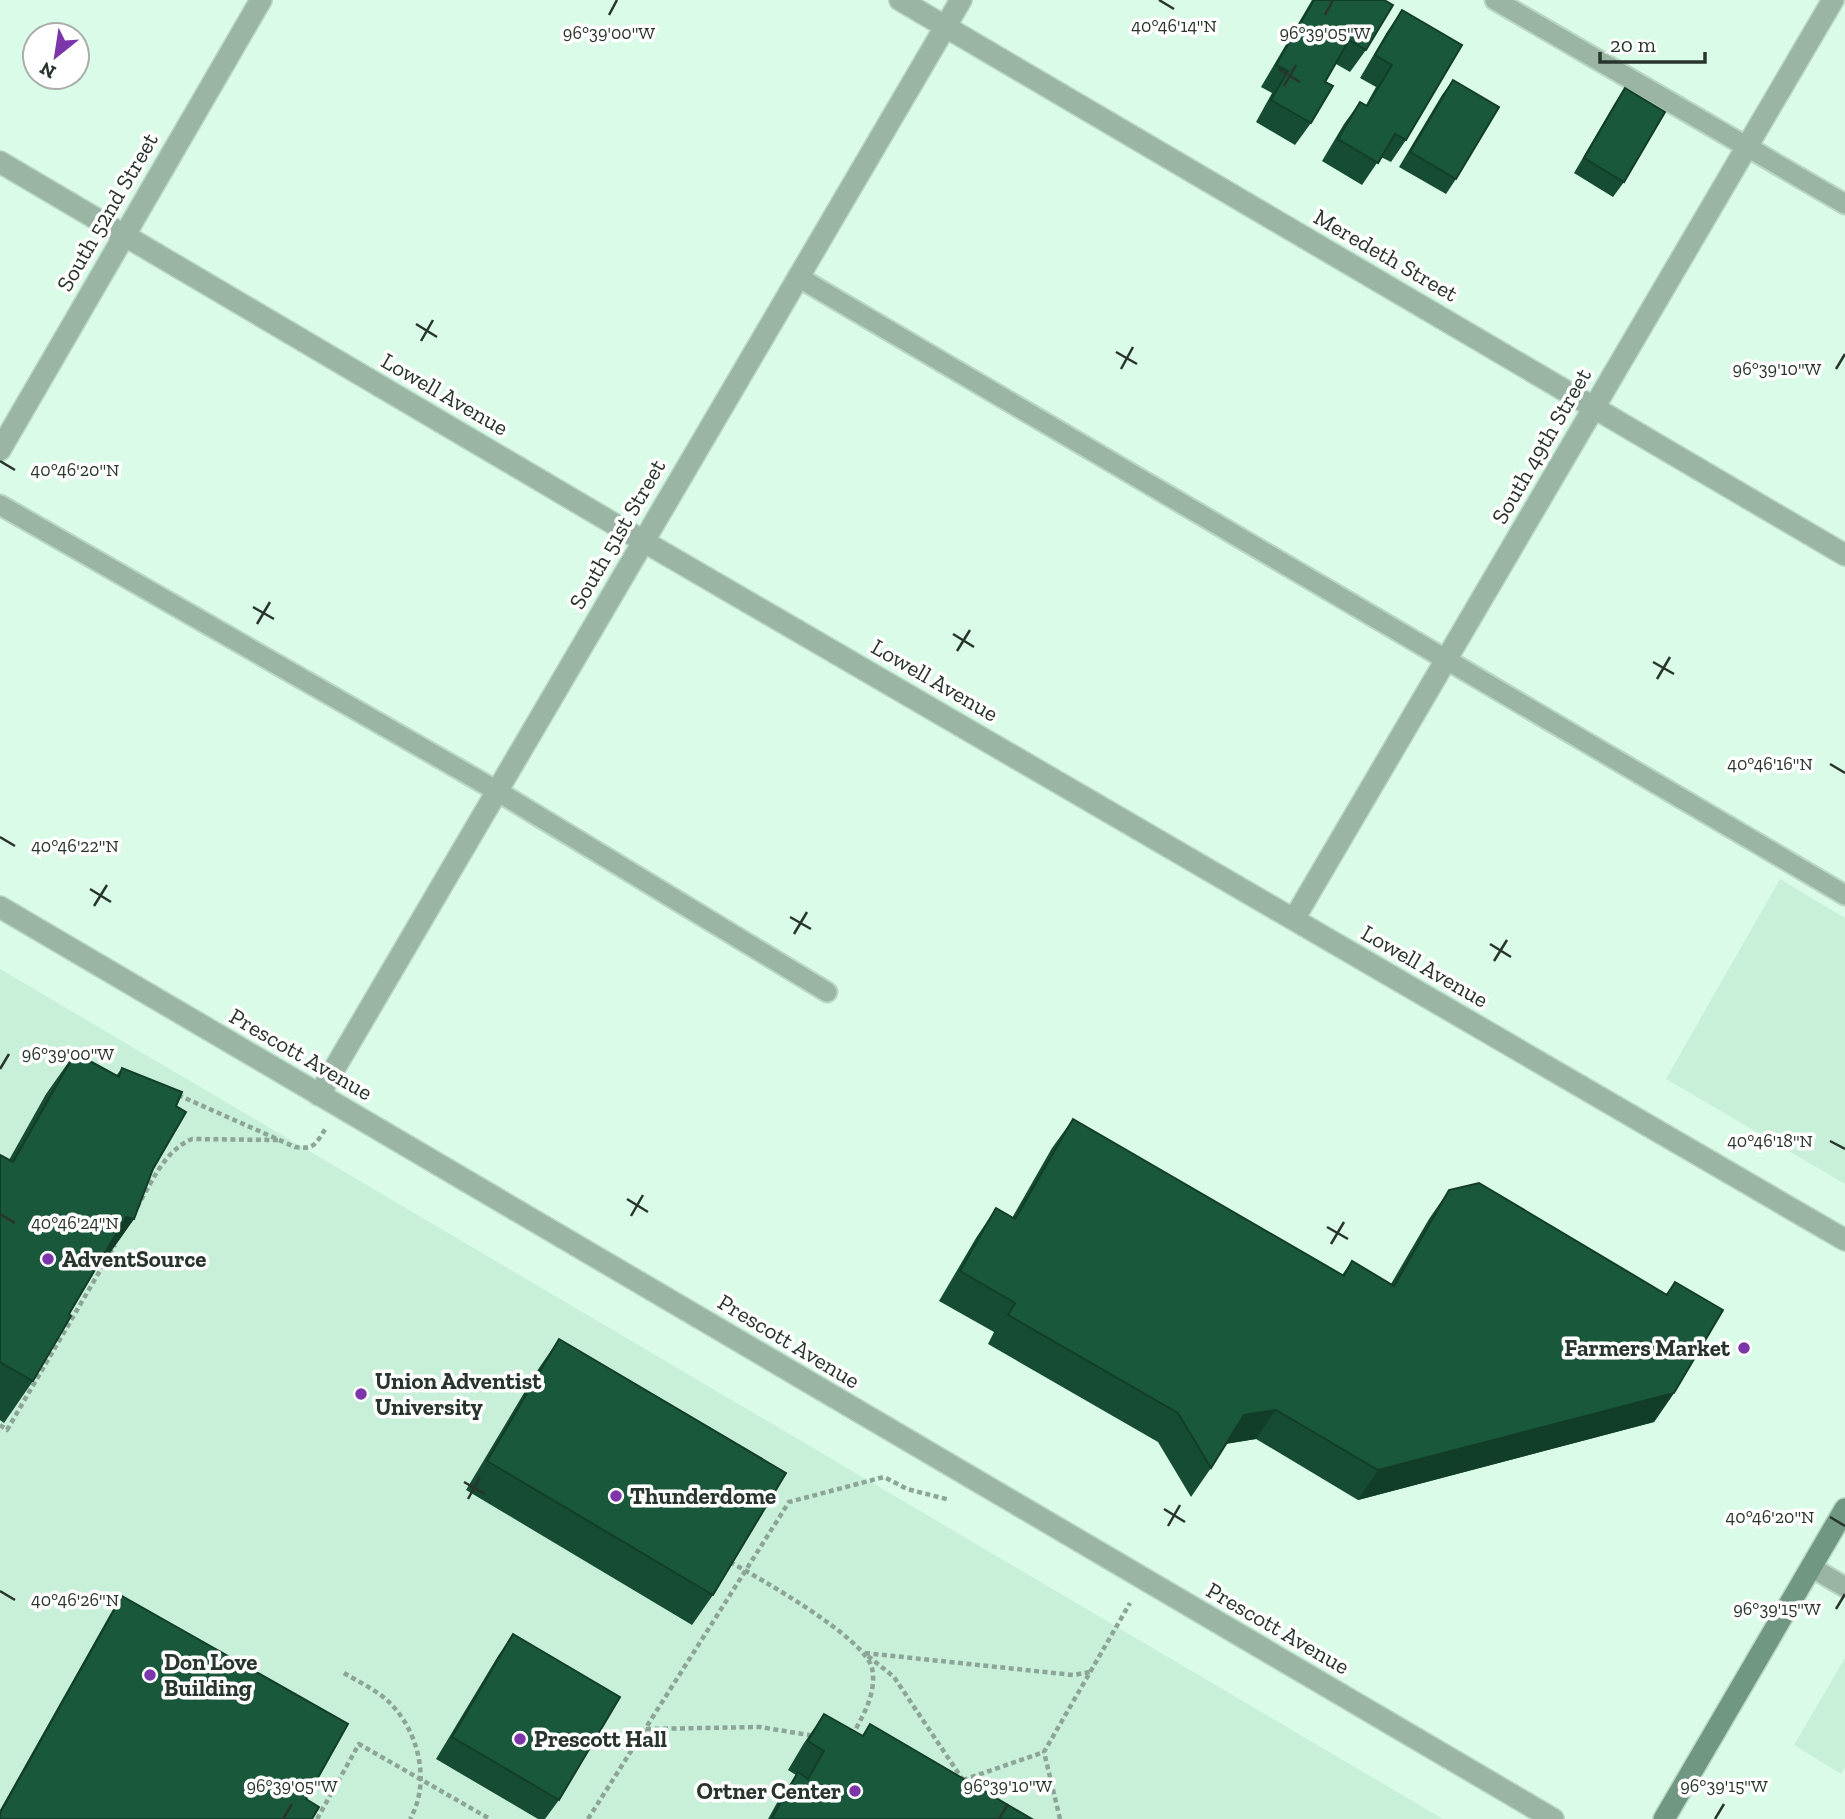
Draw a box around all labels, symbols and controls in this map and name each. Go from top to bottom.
text: 40°46'14"N [1131,15,1217,37]
north arrow [21,21,91,91]
scale bar [1600,21,1705,65]
text: 96°39'00"W [563,22,655,44]
text: 96°39'05"W [1279,22,1371,44]
text: 20 m [1610,32,1656,57]
text: N [36,57,60,84]
street label: South 52nd Street [50,127,164,296]
street label: Meredeth Street [1309,203,1463,308]
street label: Lowell Avenue [377,346,513,442]
text: 96°39'10"W [1733,358,1822,380]
street label: South 49th Street [1485,363,1597,529]
street label: South 51st Street [563,454,671,614]
text: 40°46'20"N [31,459,119,481]
street label: Lowell Avenue [867,632,1003,728]
text: 40°46'16"N [1727,753,1813,775]
text: 40°46'22"N [31,835,119,857]
street label: Lowell Avenue [1357,918,1493,1014]
street label: Prescott Avenue [224,1002,378,1106]
text: 96°39'00"W [22,1043,114,1065]
text: 40°46'18"N [1727,1130,1813,1152]
text: 40°46'24"N [31,1212,119,1234]
place label: AdventSource [62,1245,206,1273]
marker: AdventSource [40,1251,56,1267]
street label: Prescott Avenue [713,1288,865,1394]
place label: Farmers Market [1564,1334,1731,1362]
marker: Farmers Market [1736,1340,1752,1356]
place label: Union Adventist University [375,1367,542,1421]
marker: Union Adventist University [353,1386,369,1402]
place label: Thunderdome [630,1482,776,1510]
marker: Thunderdome [608,1488,624,1504]
text: 40°46'20"N [1726,1506,1814,1528]
street label: Prescott Avenue [1201,1576,1355,1680]
text: 40°46'26"N [31,1589,119,1611]
text: 96°39'15"W [1733,1598,1821,1620]
place label: Don Love Building [164,1648,257,1702]
marker: Don Love Building [142,1667,158,1683]
place label: Prescott Hall [534,1725,668,1753]
marker: Prescott Hall [512,1731,528,1747]
text: 96°39'05"W [246,1775,338,1797]
text: 96°39'10"W [964,1775,1053,1797]
text: 96°39'15"W [1680,1775,1768,1797]
place label: Ortner Center [697,1777,841,1805]
marker: Ortner Center [847,1783,863,1799]

